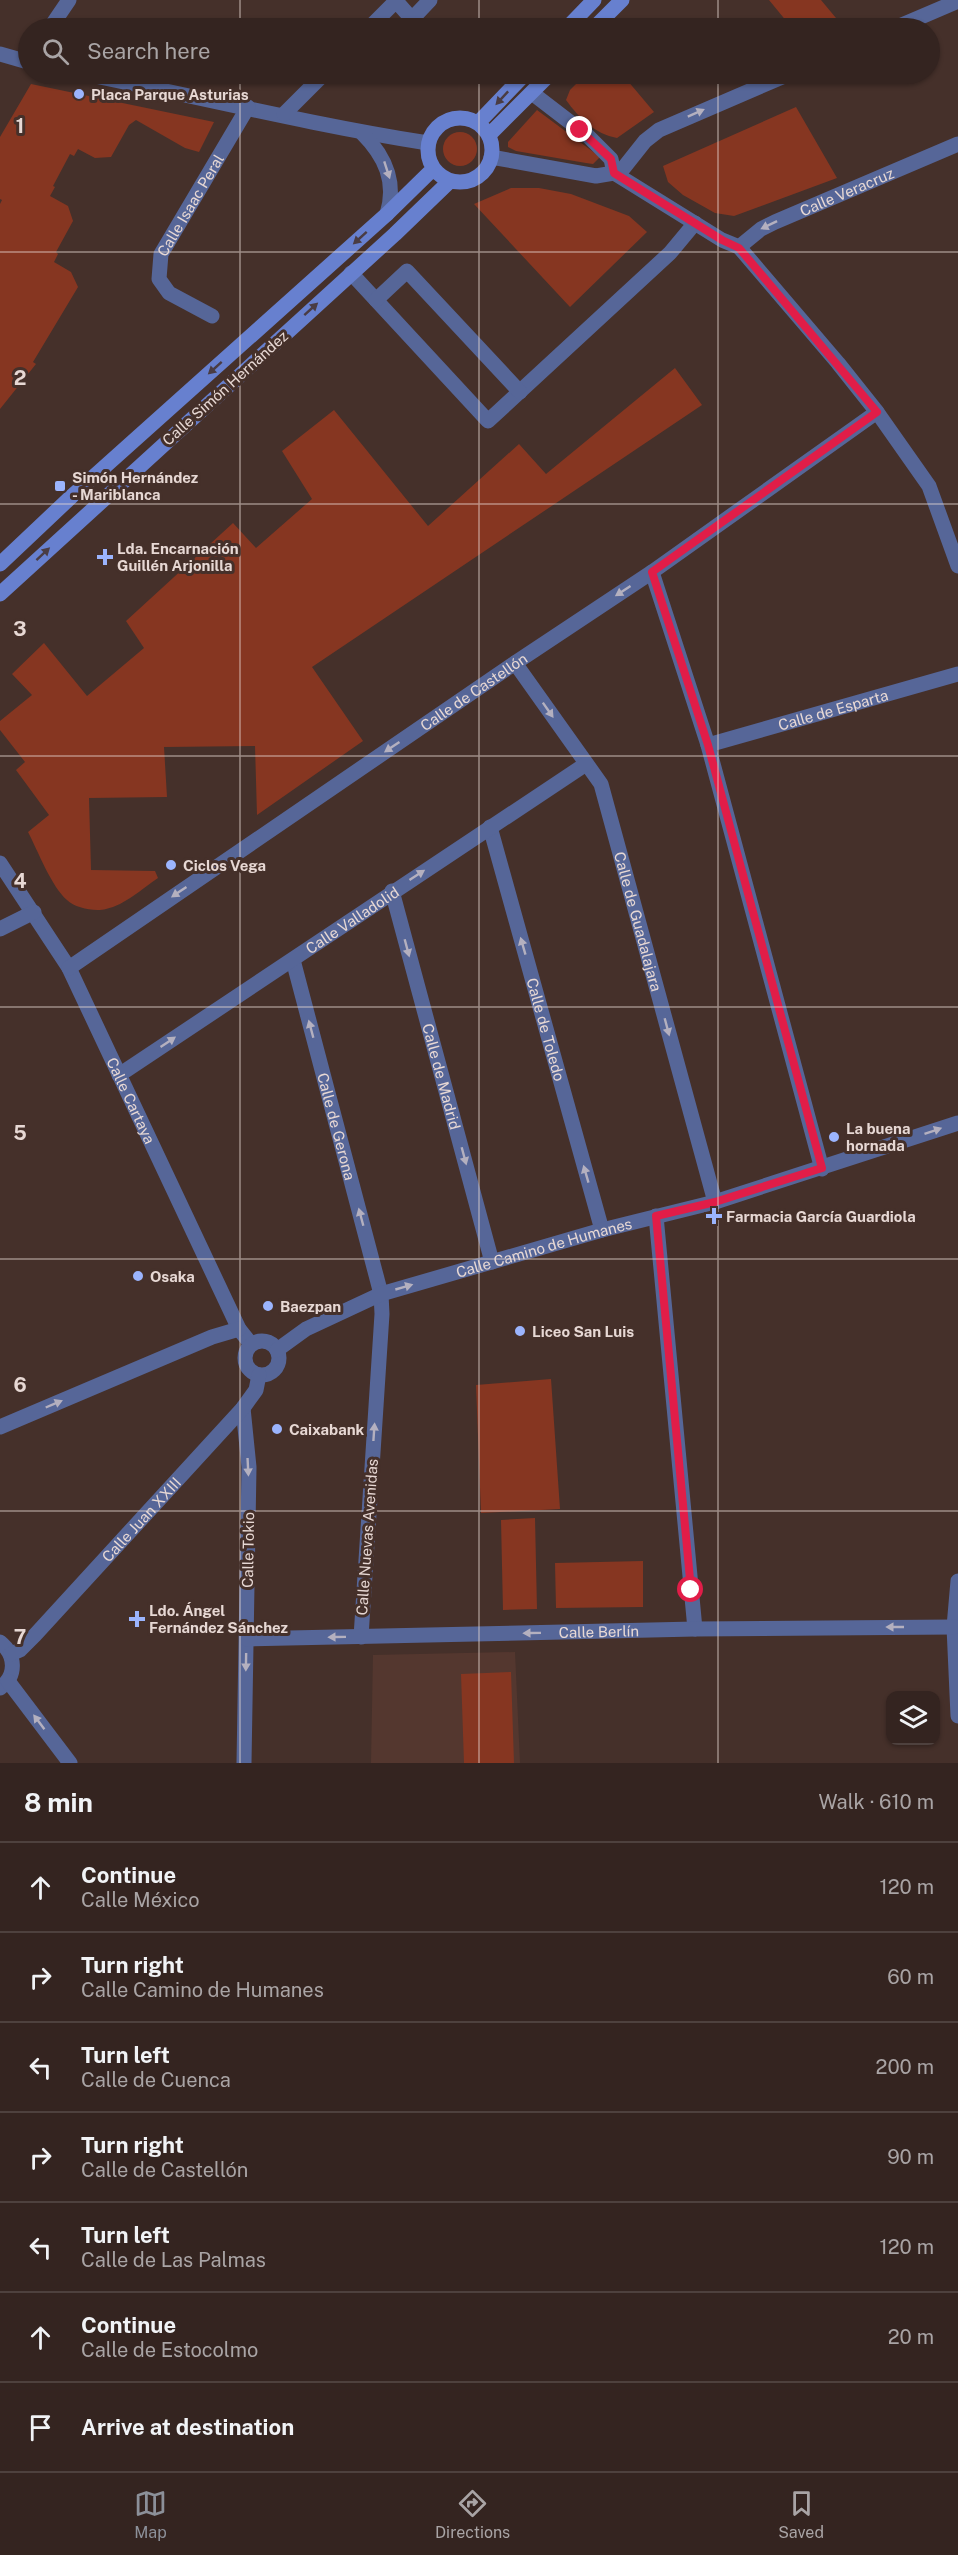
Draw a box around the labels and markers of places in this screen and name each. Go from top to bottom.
place label: Placa Parque Asturias [91,86,249,103]
marker: Placa Parque Asturias [72,87,86,101]
place label: Simón Hernández - Mariblanca [72,469,198,503]
marker: Simón Hernández - Mariblanca [53,479,67,493]
place label: Lda. Encarnación Guillén Arjonilla [117,540,239,574]
marker: Lda. Encarnación Guillén Arjonilla [98,550,112,564]
place label: Ciclos Vega [183,857,266,874]
marker: Ciclos Vega [164,858,178,872]
place label: La buena hornada [846,1120,910,1154]
marker: La buena hornada [827,1130,841,1144]
place label: Farmacia García Guardiola [726,1208,916,1225]
marker: Farmacia García Guardiola [707,1209,721,1223]
place label: Osaka [150,1268,195,1285]
marker: Osaka [131,1269,145,1283]
place label: Baezpan [280,1298,341,1315]
marker: Baezpan [261,1299,275,1313]
place label: Liceo San Luis [532,1323,634,1340]
marker: Liceo San Luis [513,1324,527,1338]
place label: Caixabank [289,1421,365,1438]
marker: Caixabank [270,1422,284,1436]
place label: Ldo. Ángel Fernández Sánchez [149,1602,288,1636]
marker: Ldo. Ángel Fernández Sánchez [130,1612,144,1626]

